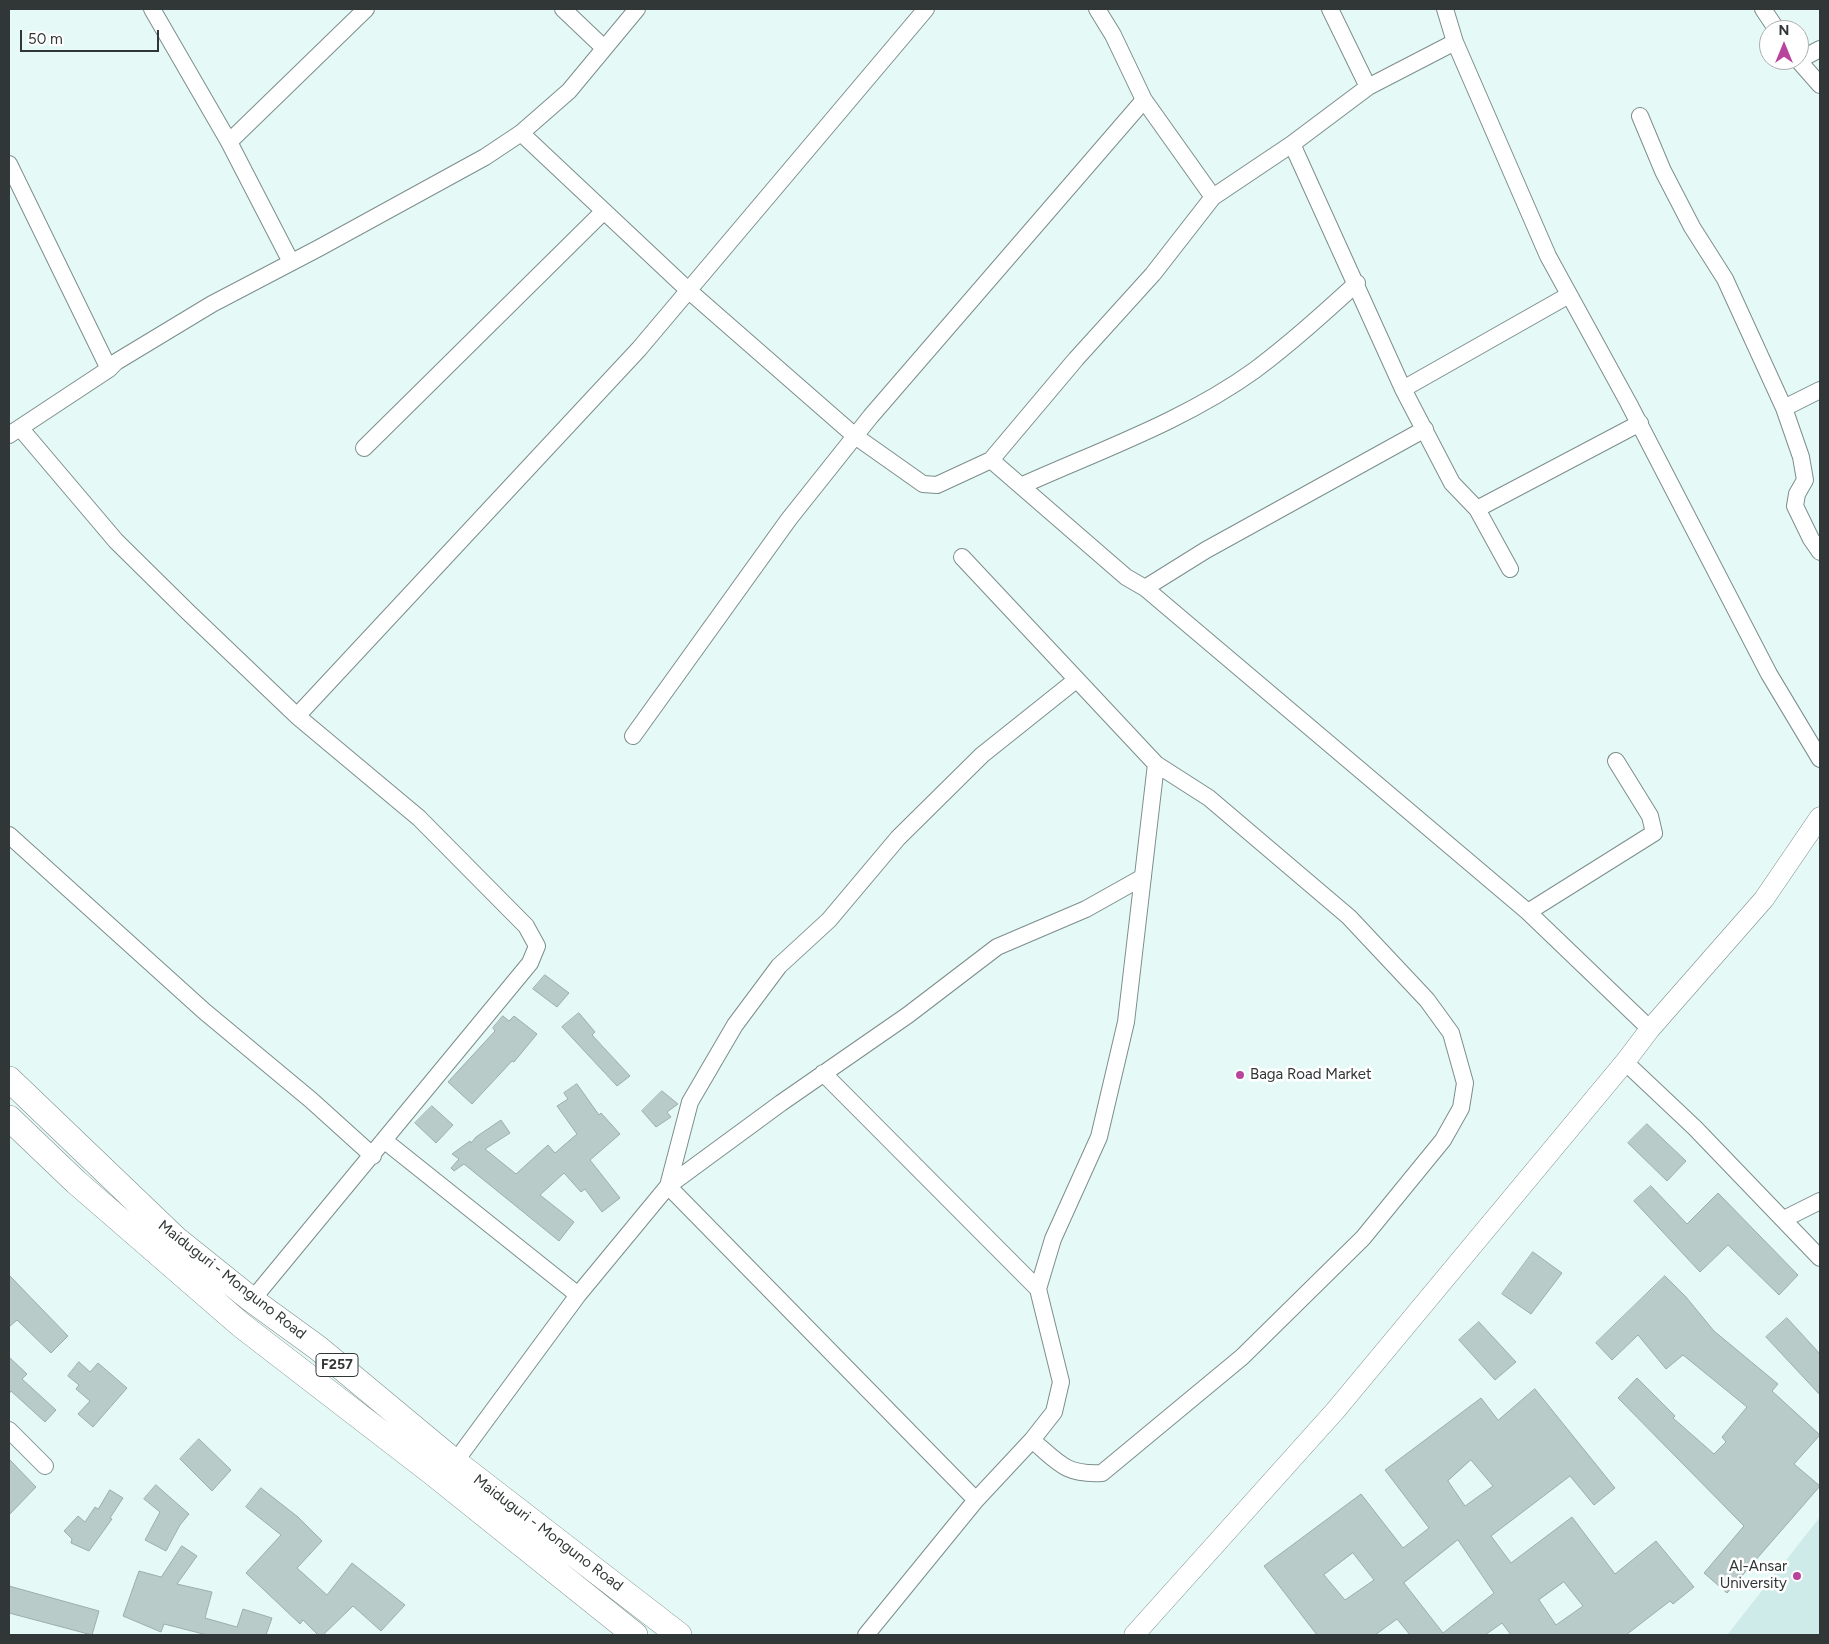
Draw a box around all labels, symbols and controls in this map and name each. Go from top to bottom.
scale bar [22,20,161,52]
north arrow [1759,20,1809,70]
text: N [1779,22,1789,39]
text: 50 m [28,30,63,48]
place label: Baga Road Market [1250,1066,1372,1084]
marker: Baga Road Market [1234,1069,1246,1081]
street label: Maiduguri - Monguno Road [155,1217,309,1343]
road number: F257 [316,1354,358,1376]
street label: Maiduguri - Monguno Road [470,1471,626,1595]
place label: Al-Ansar University [1720,1558,1787,1593]
marker: Al-Ansar University [1791,1570,1803,1582]

